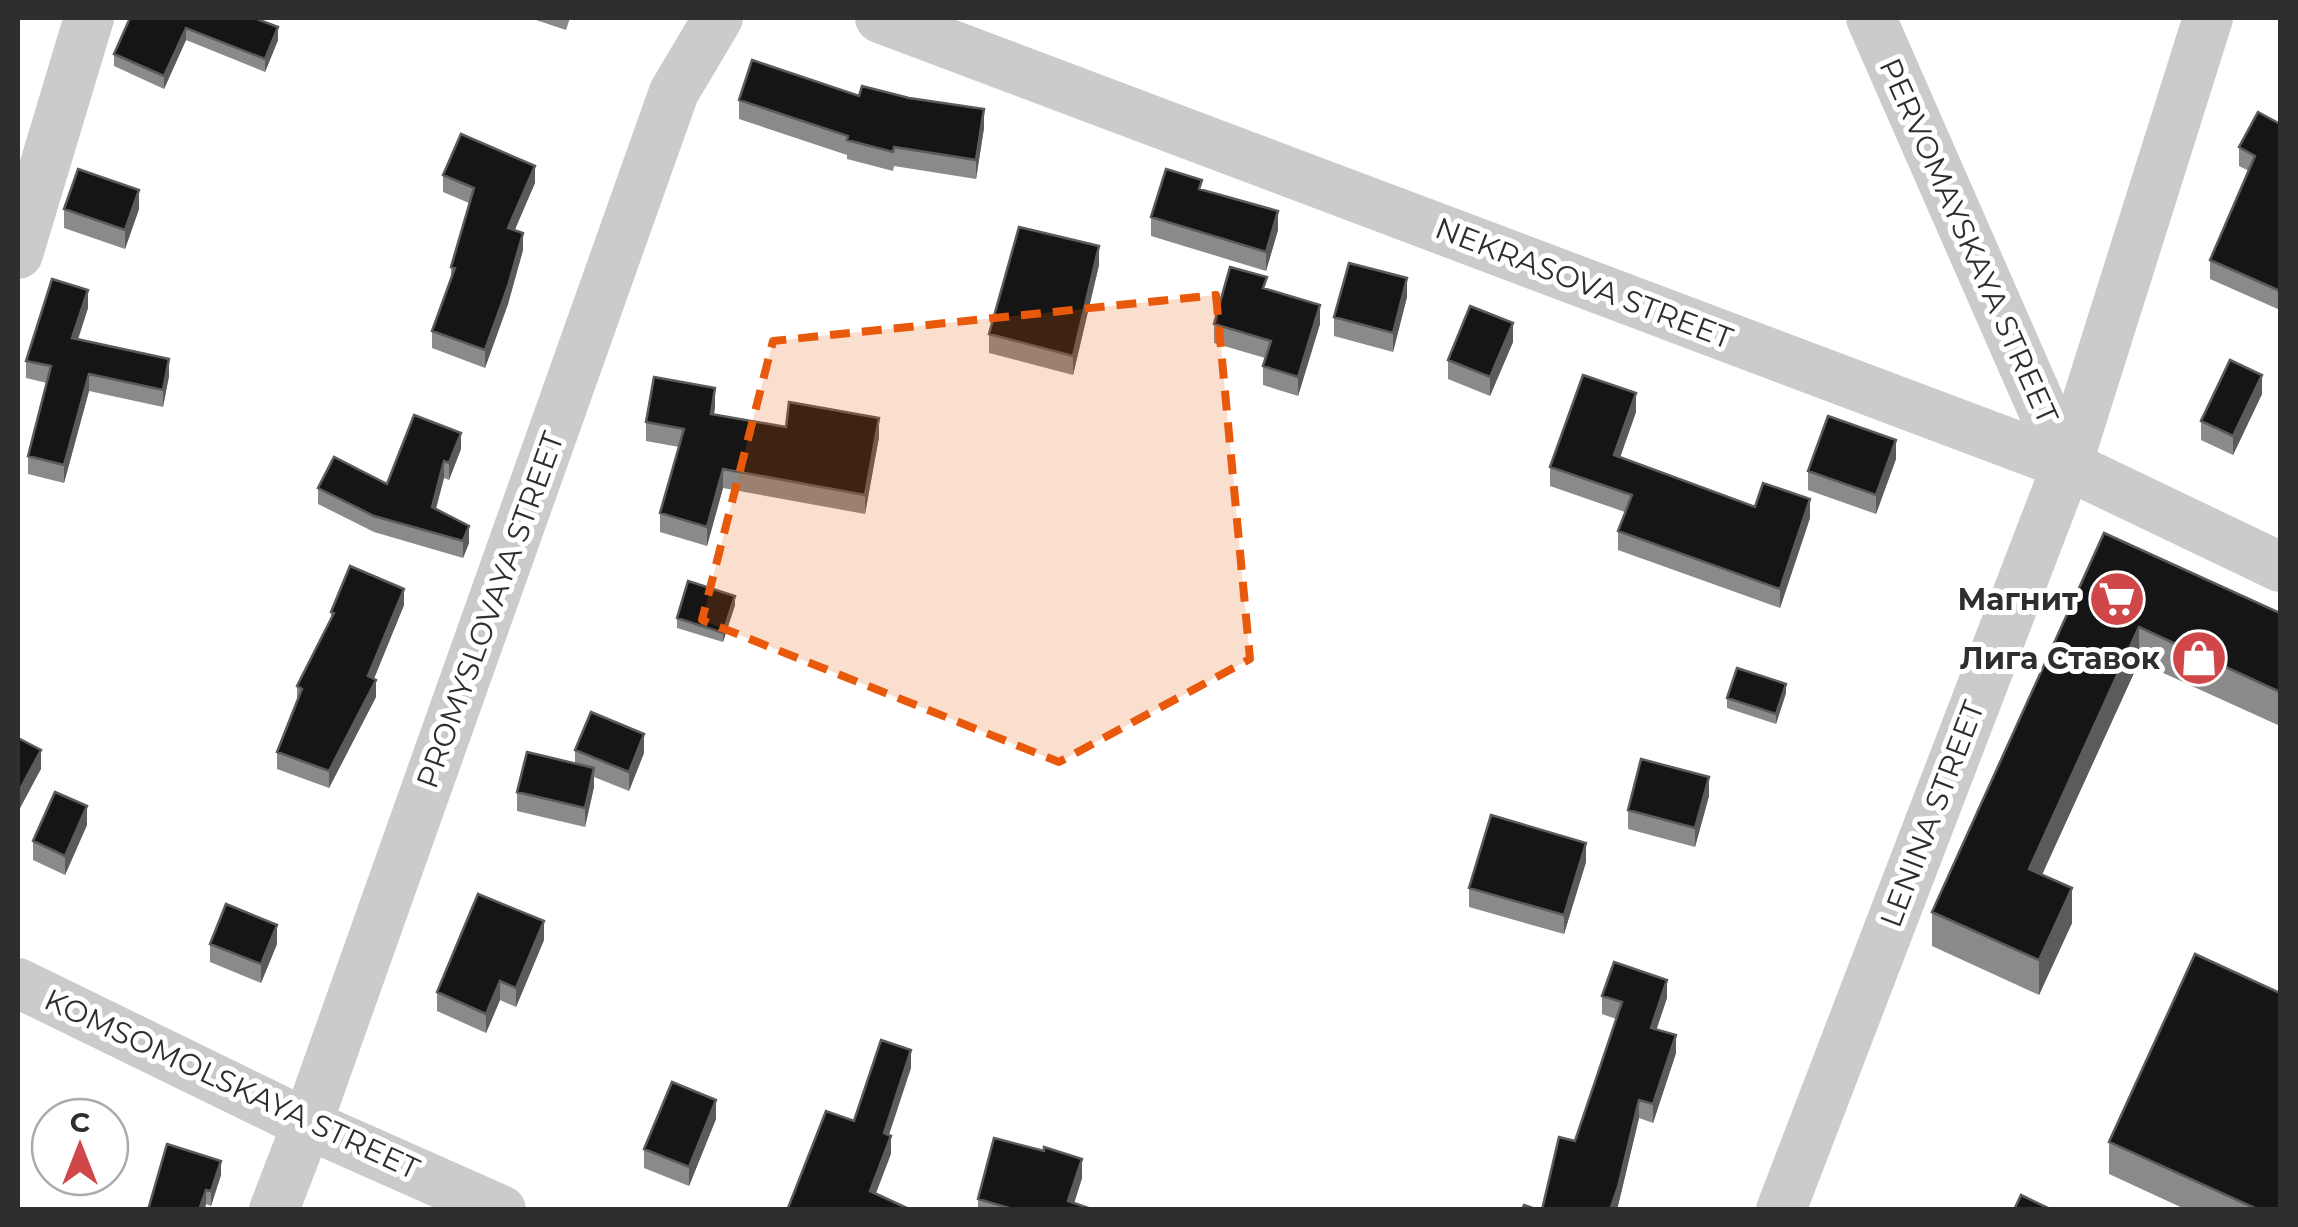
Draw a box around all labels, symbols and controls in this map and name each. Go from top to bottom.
street label: PERVOMAYSKAYA STREET [1871,52,2067,430]
street label: NEKRASOVA STREET [1430,209,1739,357]
street label: PROMYSLOVAYA STREET [408,426,572,793]
supermarket icon: Магнит [2087,569,2147,629]
place label: Магнит [1957,581,2078,618]
shop icon: Лига Ставок [2169,628,2229,688]
place label: Лига Ставок [1960,640,2161,677]
street label: LENINA STREET [1872,695,1992,932]
street label: KOMSOMOLSKAYA STREET [39,981,426,1188]
north arrow [30,1097,130,1197]
text: С [70,1105,90,1139]

